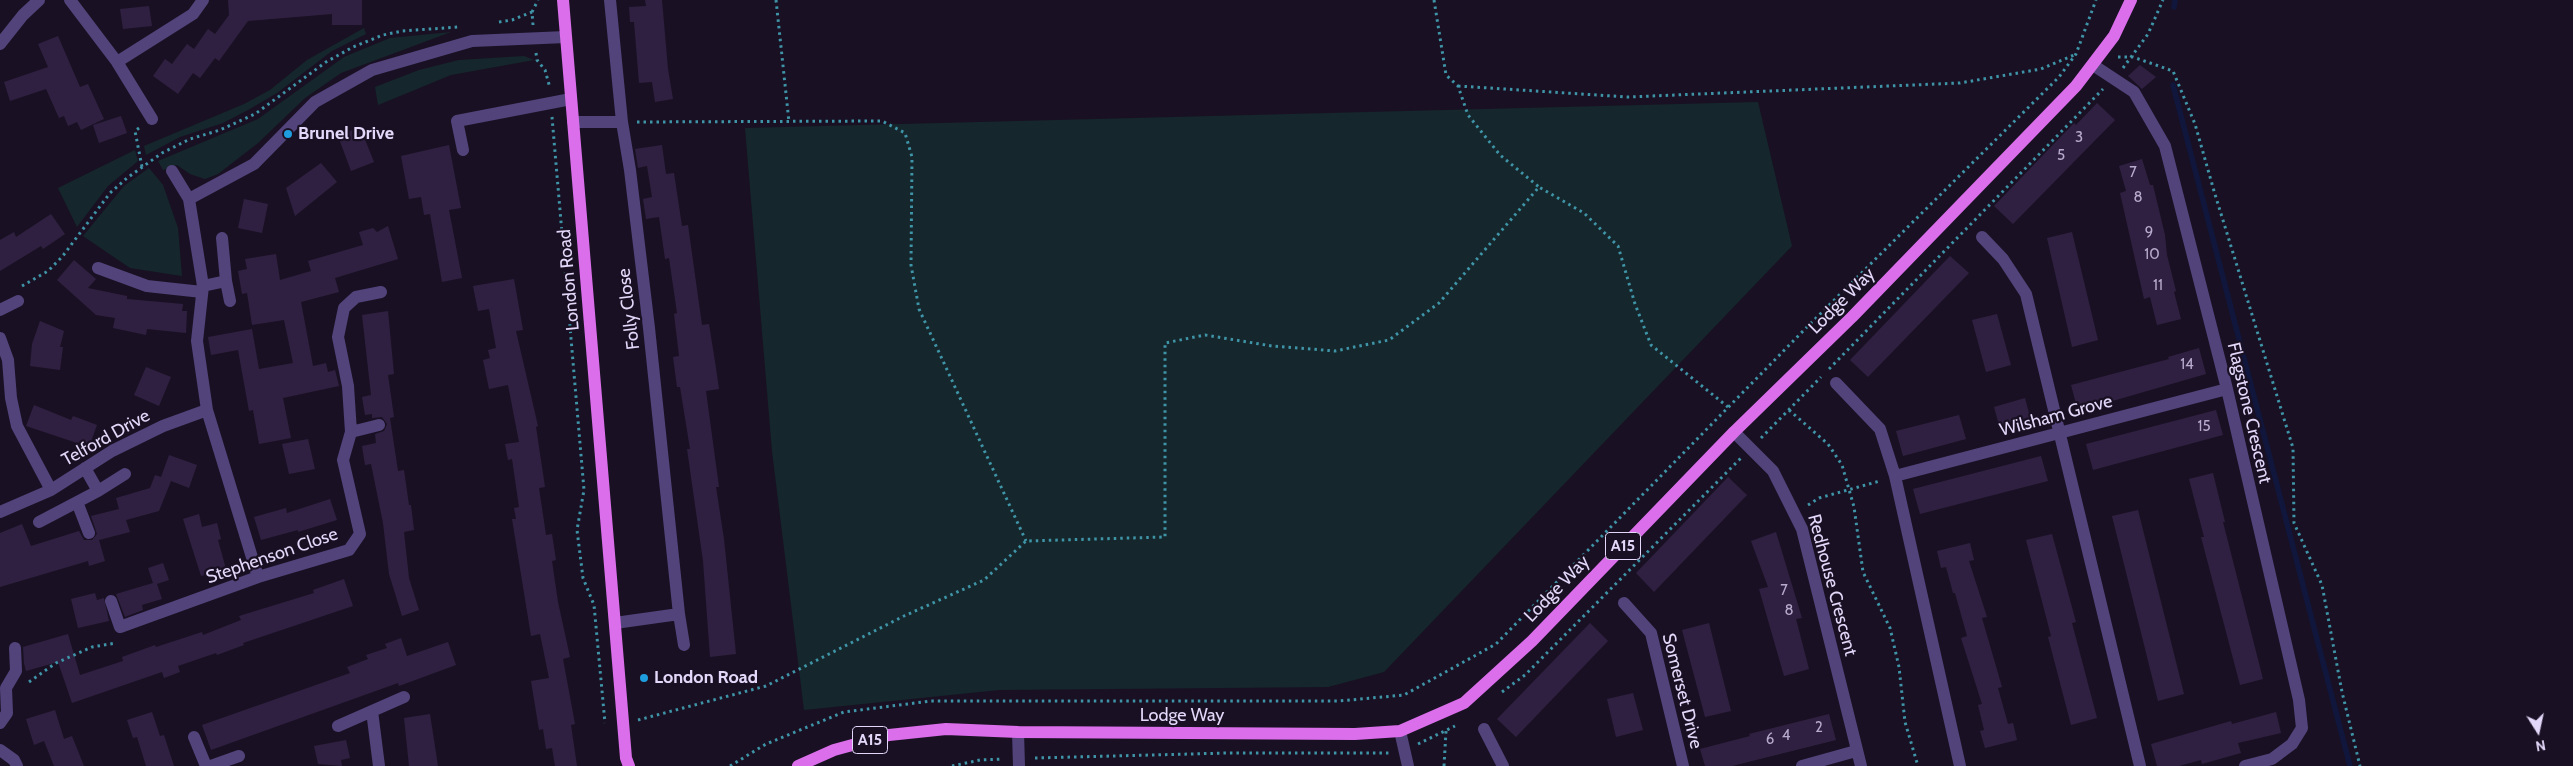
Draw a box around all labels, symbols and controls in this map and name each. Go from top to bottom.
place label: Brunel Drive [298,123,394,145]
marker: Brunel Drive [282,128,294,140]
house number: 3 [2075,129,2083,147]
house number: 5 [2057,147,2065,165]
house number: 7 [2129,164,2137,182]
house number: 8 [2133,189,2143,207]
house number: 9 [2145,224,2153,242]
street label: London Road [554,228,584,332]
house number: 10 [2144,246,2160,264]
street label: Lodge Way [1804,263,1880,339]
street label: Folly Close [613,267,645,351]
house number: 11 [2153,277,2163,295]
street label: Flagstone Crescent [2222,340,2276,486]
house number: 14 [2180,356,2194,374]
street label: Wilsham Grove [1997,391,2115,441]
street label: Telford Drive [58,405,154,471]
house number: 15 [2197,418,2211,436]
street label: Redhouse Crescent [1803,512,1861,658]
street label: Stephenson Close [203,523,341,589]
road number: A15 [1606,532,1640,560]
street label: Lodge Way [1520,551,1594,627]
house number: 7 [1780,582,1788,600]
house number: 8 [1784,602,1794,620]
street label: Somerset Drive [1657,631,1707,751]
place label: London Road [654,667,758,689]
marker: London Road [638,672,650,684]
street label: Lodge Way [1140,705,1224,727]
north arrow [2513,706,2563,756]
house number: 2 [1815,719,1823,737]
road number: A15 [852,726,888,754]
house number: 4 [1782,727,1790,745]
house number: 6 [1766,731,1774,749]
text: N [2534,736,2547,755]

